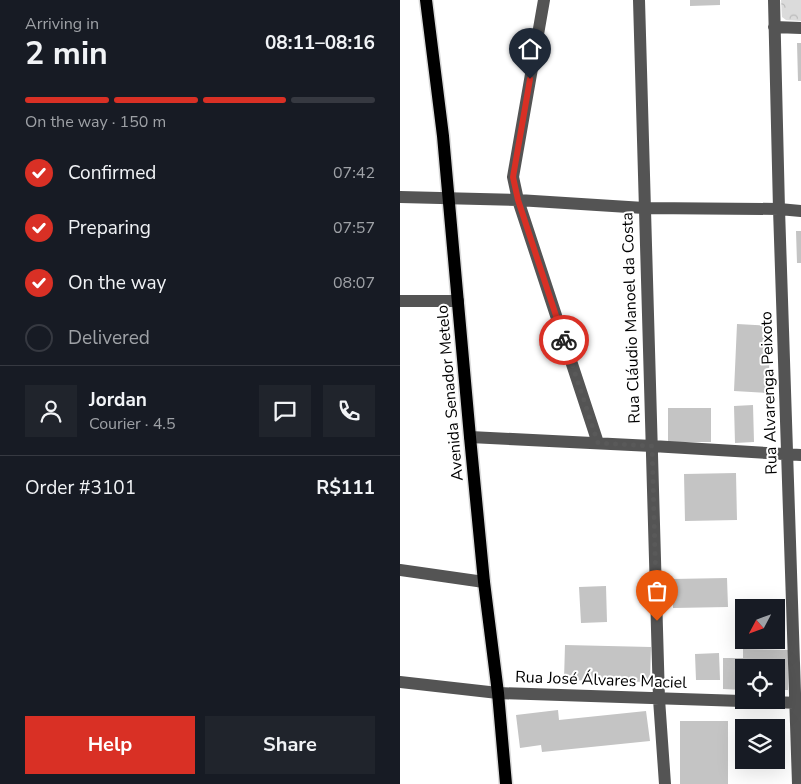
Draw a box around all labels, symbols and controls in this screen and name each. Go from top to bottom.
text: Arriving in [25,13,99,35]
pin [509,28,551,79]
text: 08:11–08:16 [265,30,375,56]
text: 2 min [25,32,108,75]
icon: home [516,35,544,63]
text: On the way · 150 m [25,111,166,133]
icon: check [25,159,53,187]
text: Confirmed [68,160,156,186]
text: 07:42 [333,162,375,184]
street label: Rua Cláudio Manoel da Costa [616,212,646,424]
icon: check [25,214,53,242]
text: Preparing [68,215,151,241]
text: 07:57 [333,217,375,239]
icon: check [25,269,53,297]
text: On the way [68,270,166,296]
text: 08:07 [333,272,375,294]
street label: Avenida Senador Metelo [431,304,469,482]
street label: Rua Alvarenga Peixoto [755,311,783,475]
courier [539,315,589,365]
text: Delivered [68,325,150,351]
icon: bike [550,326,578,354]
button: person [25,385,77,437]
button: chat [259,385,311,437]
button: phone [323,385,375,437]
text: Jordan [89,387,147,413]
text: Courier · 4.5 [89,413,175,435]
text: Order #3101 [25,475,136,501]
text: R$111 [316,475,375,501]
pin [636,570,678,621]
icon: bag [643,577,671,605]
north arrow [735,599,785,649]
map controls [735,599,785,769]
button: locate [735,659,785,709]
street label: Rua José Álvares Maciel [515,666,688,694]
button: Help [25,716,195,774]
button: Share [205,716,375,774]
button: layers [735,719,785,769]

